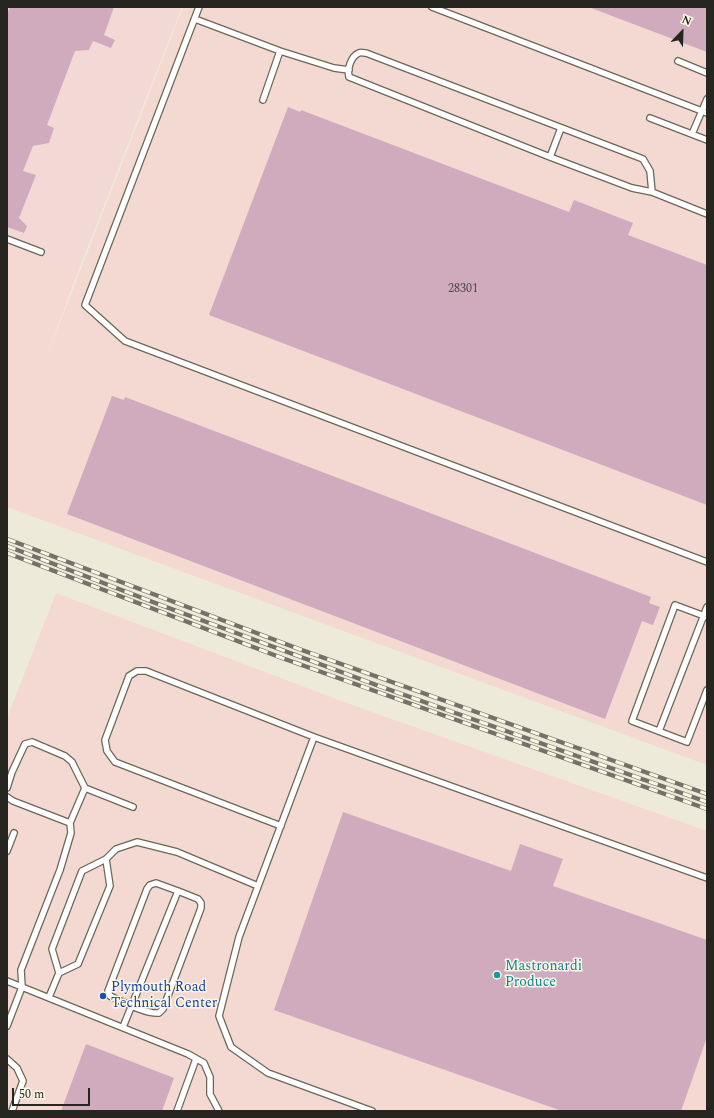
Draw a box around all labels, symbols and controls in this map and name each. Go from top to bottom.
text: N [679,11,694,30]
north arrow [662,12,702,52]
house number: 28301 [448,283,478,297]
place label: Mastronardi Produce [505,959,582,992]
marker: Mastronardi Produce [492,970,502,980]
place label: Plymouth Road Technical Center [111,980,217,1012]
marker: Plymouth Road Technical Center [98,991,108,1001]
scale bar [14,1080,92,1106]
text: 50 m [19,1085,44,1104]

